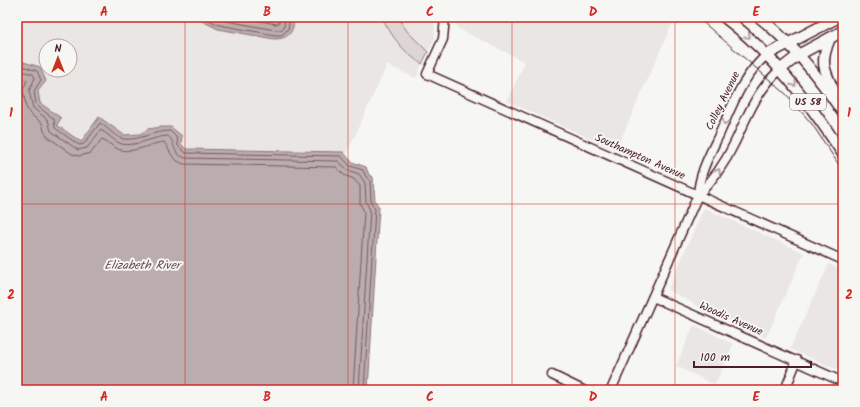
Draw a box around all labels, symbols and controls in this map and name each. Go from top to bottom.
text: A [100,2,108,23]
text: B [263,2,271,23]
text: C [426,2,434,23]
text: D [589,2,598,23]
text: E [752,2,760,23]
one-way arrow [743,32,751,39]
north arrow [38,38,78,78]
text: N [55,40,62,58]
street label: Colley Avenue [701,68,745,134]
one-way arrow [789,79,796,86]
road number: US 58 [790,94,826,110]
text: 1 [9,103,13,124]
text: 1 [847,103,851,124]
one-way arrow [722,118,730,125]
street label: Southampton Avenue [592,129,688,185]
one-way arrow [713,169,720,176]
water label: Elizabeth River [104,256,183,275]
text: 2 [7,285,15,306]
text: 2 [845,285,853,306]
street label: Woodis Avenue [696,297,766,341]
scale bar [694,343,811,369]
text: 100 m [700,348,731,367]
text: A [100,387,108,407]
text: B [263,387,271,407]
text: C [426,387,434,407]
text: D [589,387,598,407]
text: E [752,387,760,407]

